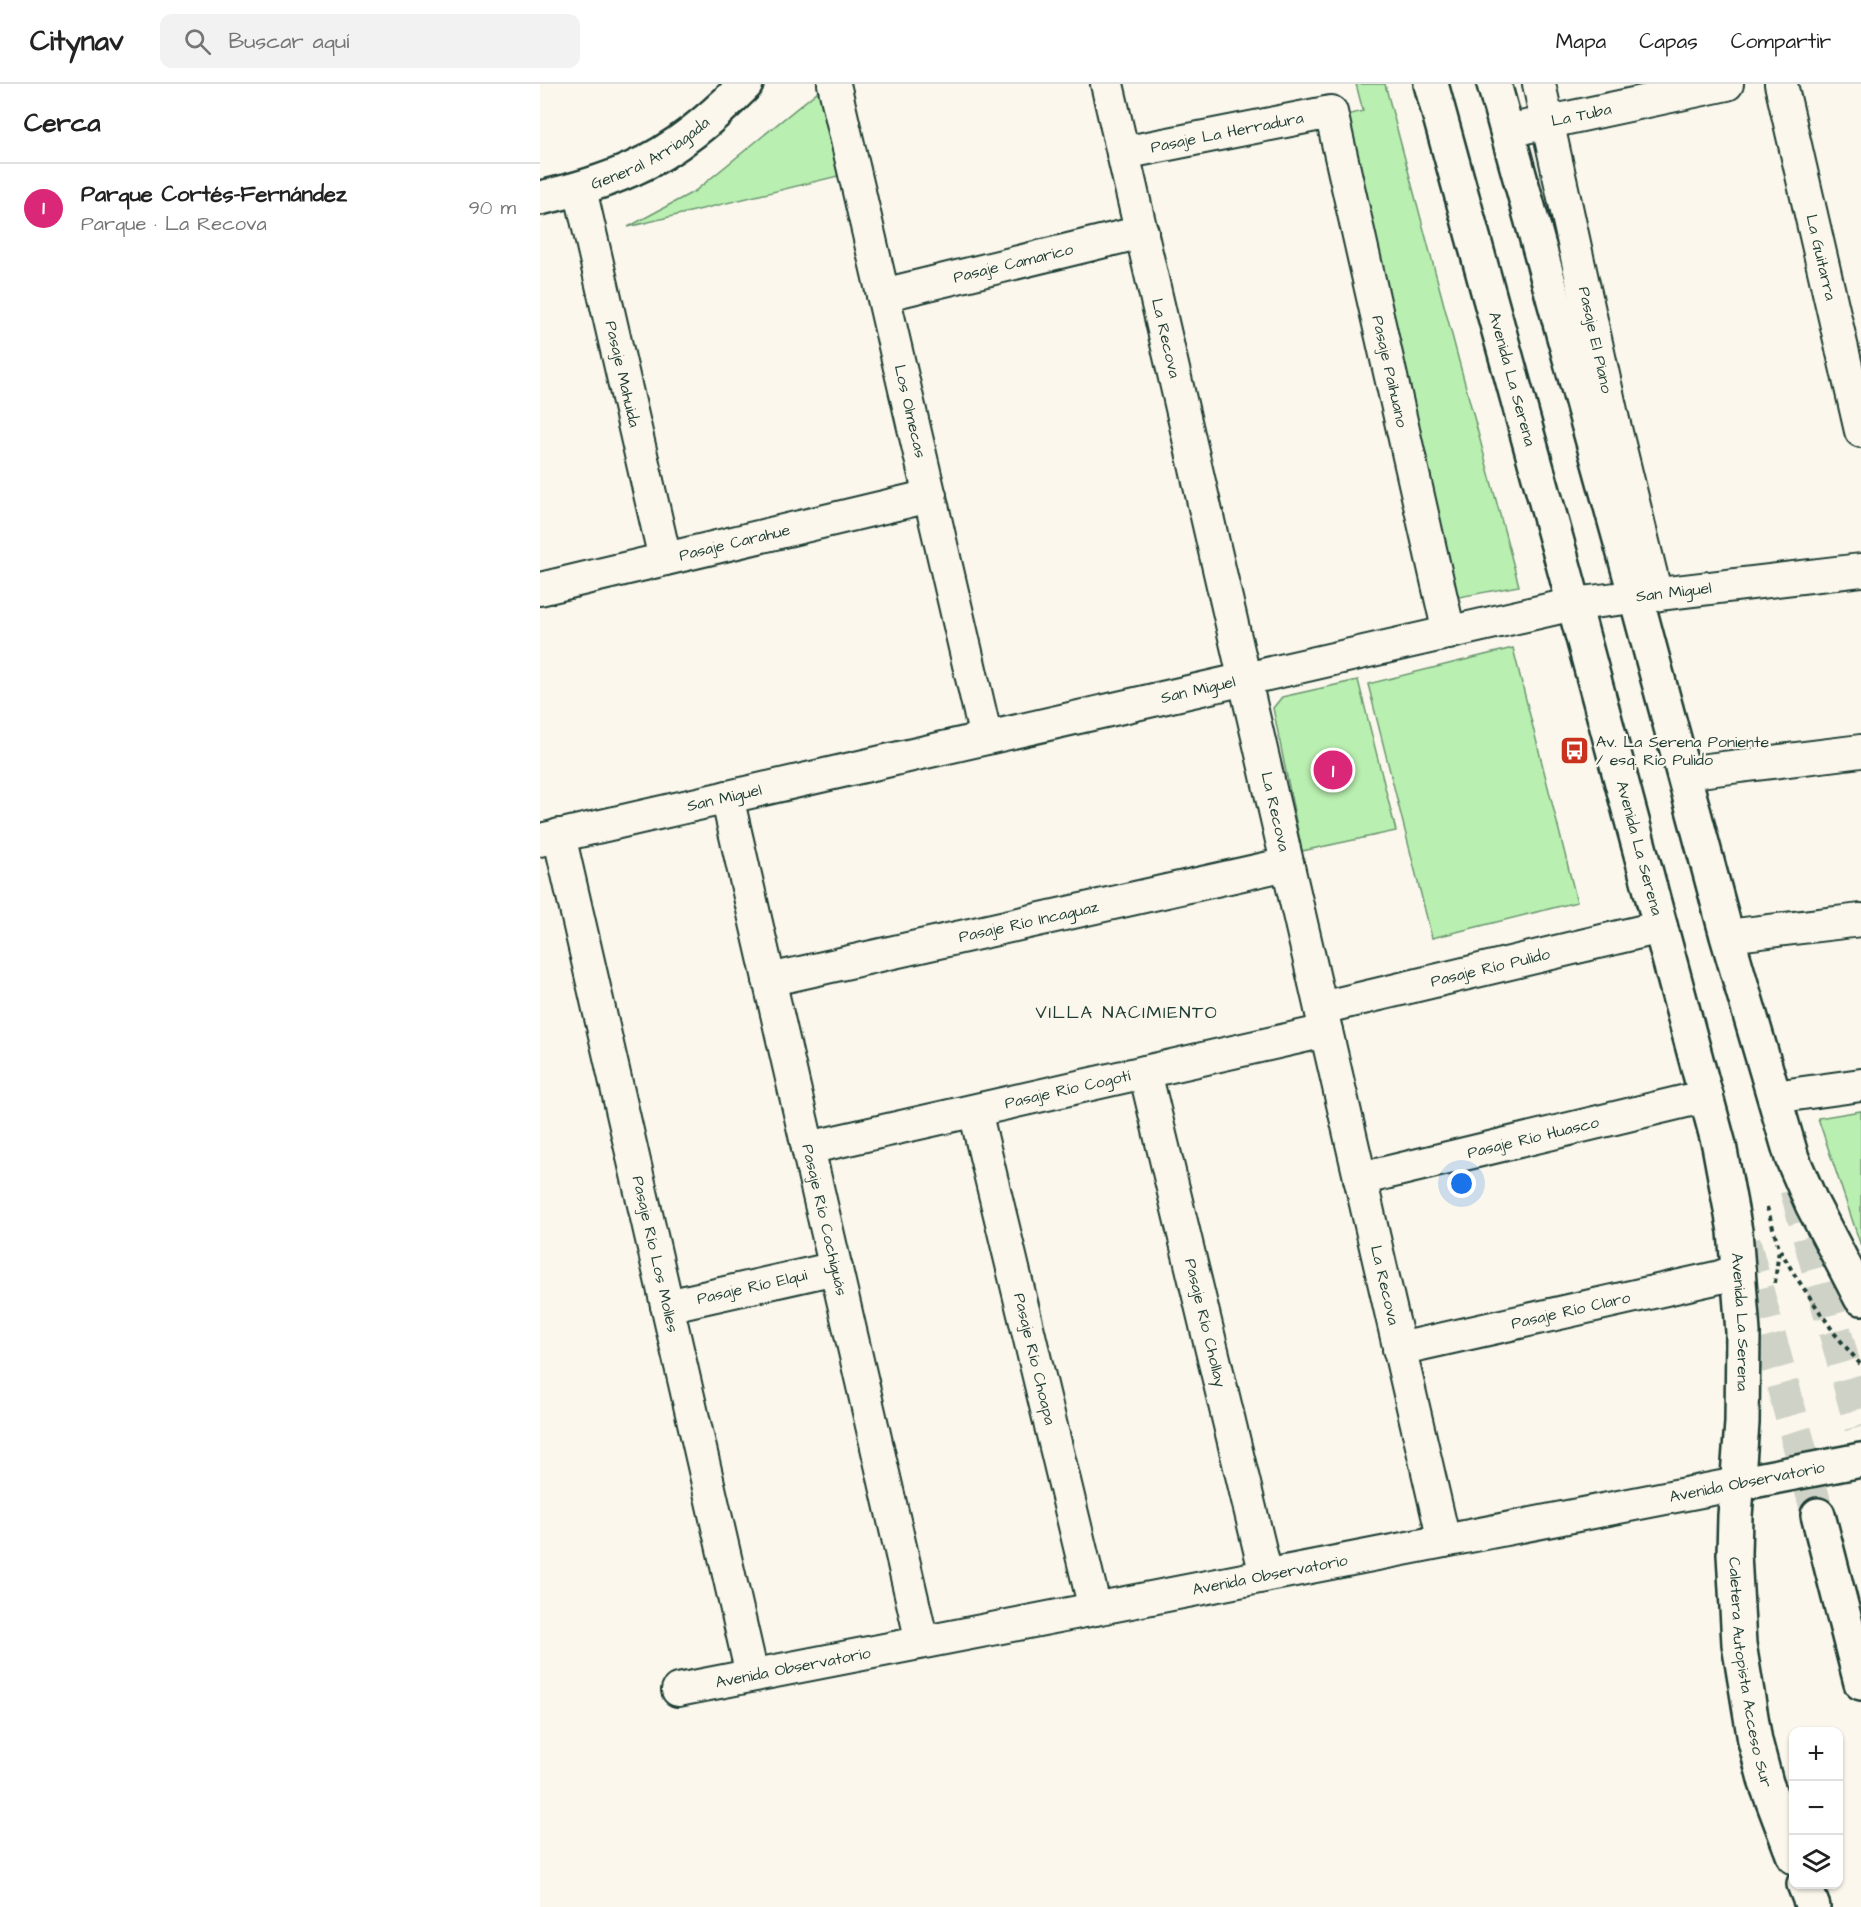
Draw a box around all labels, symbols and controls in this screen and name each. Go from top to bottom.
search box [160,14,580,68]
text: Citynav [30,22,124,61]
icon: search [181,25,214,58]
text: Buscar aquí [229,26,349,57]
text: Mapa [1556,27,1606,56]
text: Capas [1639,27,1698,56]
text: Compartir [1731,27,1831,56]
street label: La Tuba [1549,98,1613,132]
text: Cerca [24,105,101,141]
street label: Pasaje La Herradura [1149,107,1305,158]
street label: General Arriagada [588,112,714,195]
text: Parque Cortés-Fernández [81,179,347,210]
text: 1 [42,194,45,222]
text: 90 m [468,194,516,222]
text: Parque · La Recova [81,210,267,238]
street label: La Guitarra [1800,212,1842,303]
street label: Pasaje Camarico [951,238,1075,289]
street label: Pasaje El Piano [1573,284,1618,395]
street label: La Recova [1146,296,1186,380]
street label: Avenida La Serena [1483,309,1541,449]
street label: Pasaje Paihuano [1366,313,1413,430]
street label: Pasaje Mahuida [600,319,645,430]
street label: Los Olmecas [889,362,932,460]
street label: Pasaje Carahue [677,519,793,566]
street label: San Miguel [1635,577,1713,608]
street label: San Miguel [1159,671,1238,709]
place label: Av. La Serena Poniente / esq. Río Pulido [1596,731,1770,771]
bus stop icon: Av. La Serena Poniente / esq. Río Pulido [1559,735,1591,767]
pin: 1 [1314,748,1352,792]
street label: La Recova [1255,770,1295,854]
street label: Avenida La Serena [1611,778,1668,918]
street label: San Miguel [685,779,764,817]
street label: Pasaje Río Incaguaz [957,896,1101,948]
street label: Pasaje Río Pulido [1428,943,1552,993]
district label: VILLA NACIMIENTO [1036,1000,1218,1025]
street label: Pasaje Río Cogotí [1003,1064,1133,1114]
street label: Pasaje Río Huasco [1465,1111,1601,1164]
street label: Pasaje Río Cochiguás [796,1142,853,1298]
your location [1447,1169,1476,1198]
street label: Pasaje Río Los Molles [627,1174,684,1335]
street label: La Recova [1365,1243,1405,1327]
street label: Avenida La Serena [1726,1252,1754,1391]
street label: Pasaje Río Chollay [1179,1256,1232,1390]
street label: Pasaje Río Elqui [695,1264,810,1310]
street label: Pasaje Río Claro [1509,1286,1632,1335]
street label: Pasaje Río Choapa [1008,1291,1061,1427]
street label: Avenida Observatorio [1667,1456,1827,1508]
street label: Avenida Observatorio [1190,1549,1349,1601]
street label: Caletera Autopista Acceso Sur [1723,1556,1778,1790]
street label: Avenida Observatorio [713,1642,872,1694]
map controls [1789,1727,1843,1889]
button: + [1789,1727,1843,1781]
button: − [1789,1781,1843,1835]
button: layers [1789,1835,1843,1889]

